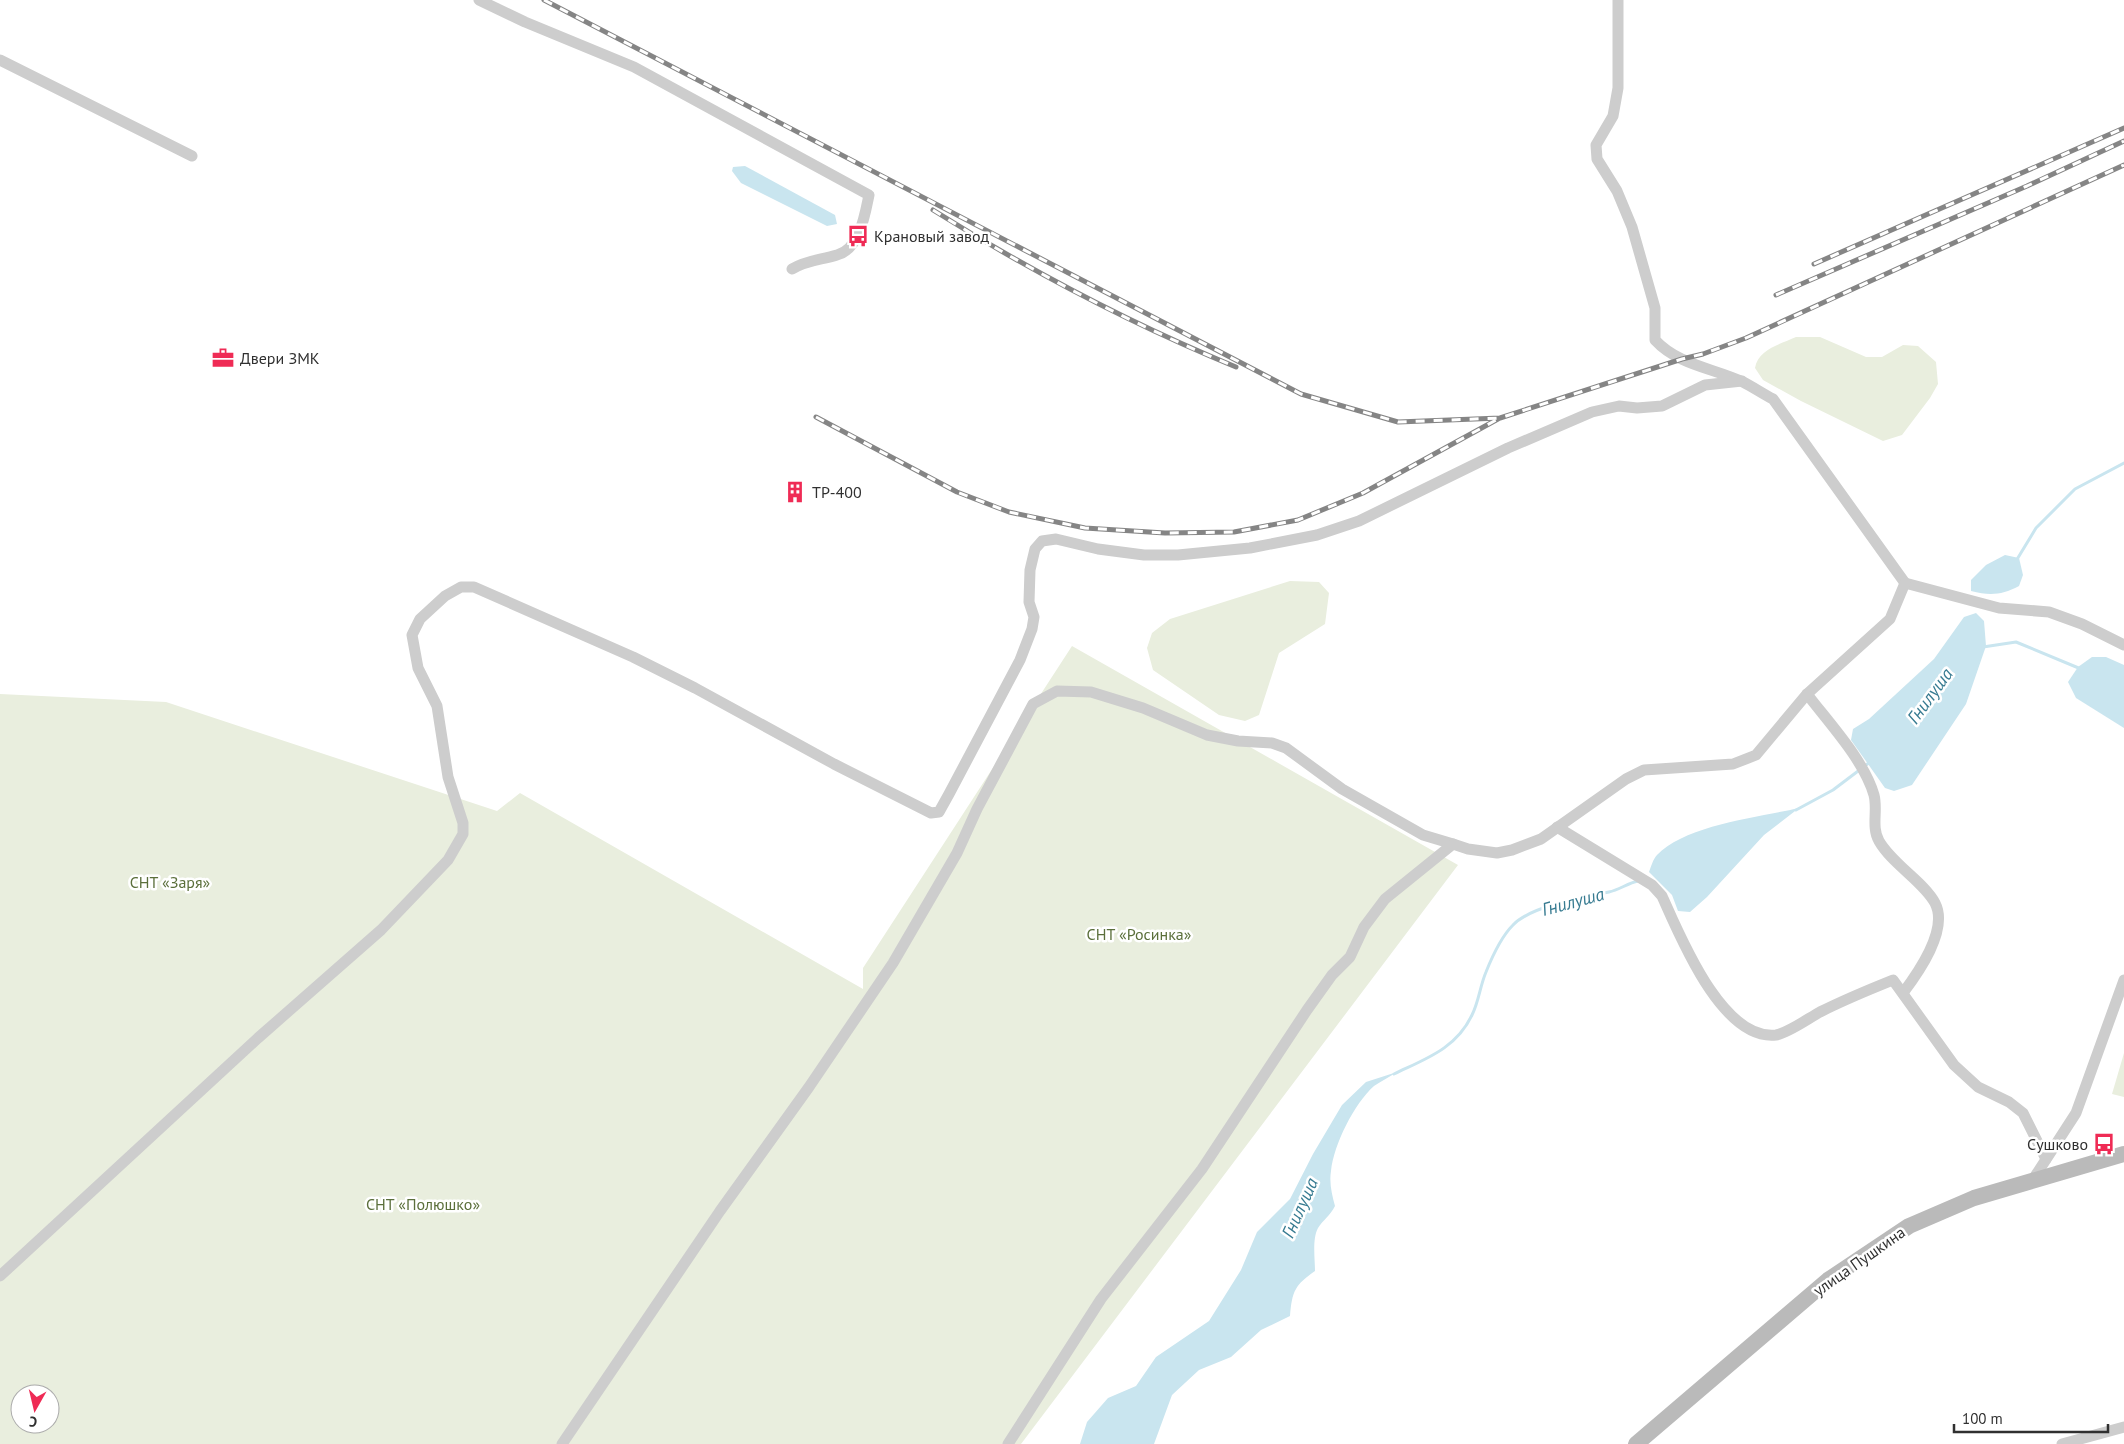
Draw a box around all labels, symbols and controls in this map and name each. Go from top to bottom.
bus stop icon: Крановый завод [845,223,871,249]
place label: Крановый завод [874,226,990,246]
office icon: Двери ЗМК [210,345,236,371]
place label: Двери ЗМК [240,348,320,368]
building icon: ТР-400 [782,479,808,505]
place label: ТР-400 [812,482,862,502]
water label: Гнилуша [1902,663,1958,728]
park label: СНТ «Заря» [130,872,211,892]
water label: Гнилуша [1539,882,1607,921]
park label: СНТ «Росинка» [1087,924,1192,944]
bus stop icon: Сушково [2091,1131,2117,1157]
place label: Сушково [2027,1134,2088,1154]
water label: Гнилуша [1276,1174,1323,1242]
park label: СНТ «Полюшко» [366,1194,480,1214]
street label: улица Пушкина [1809,1222,1909,1300]
north arrow [10,1384,60,1434]
scale bar [1954,1402,2108,1434]
text: 100 m [1962,1409,2003,1428]
text: С [28,1412,38,1431]

